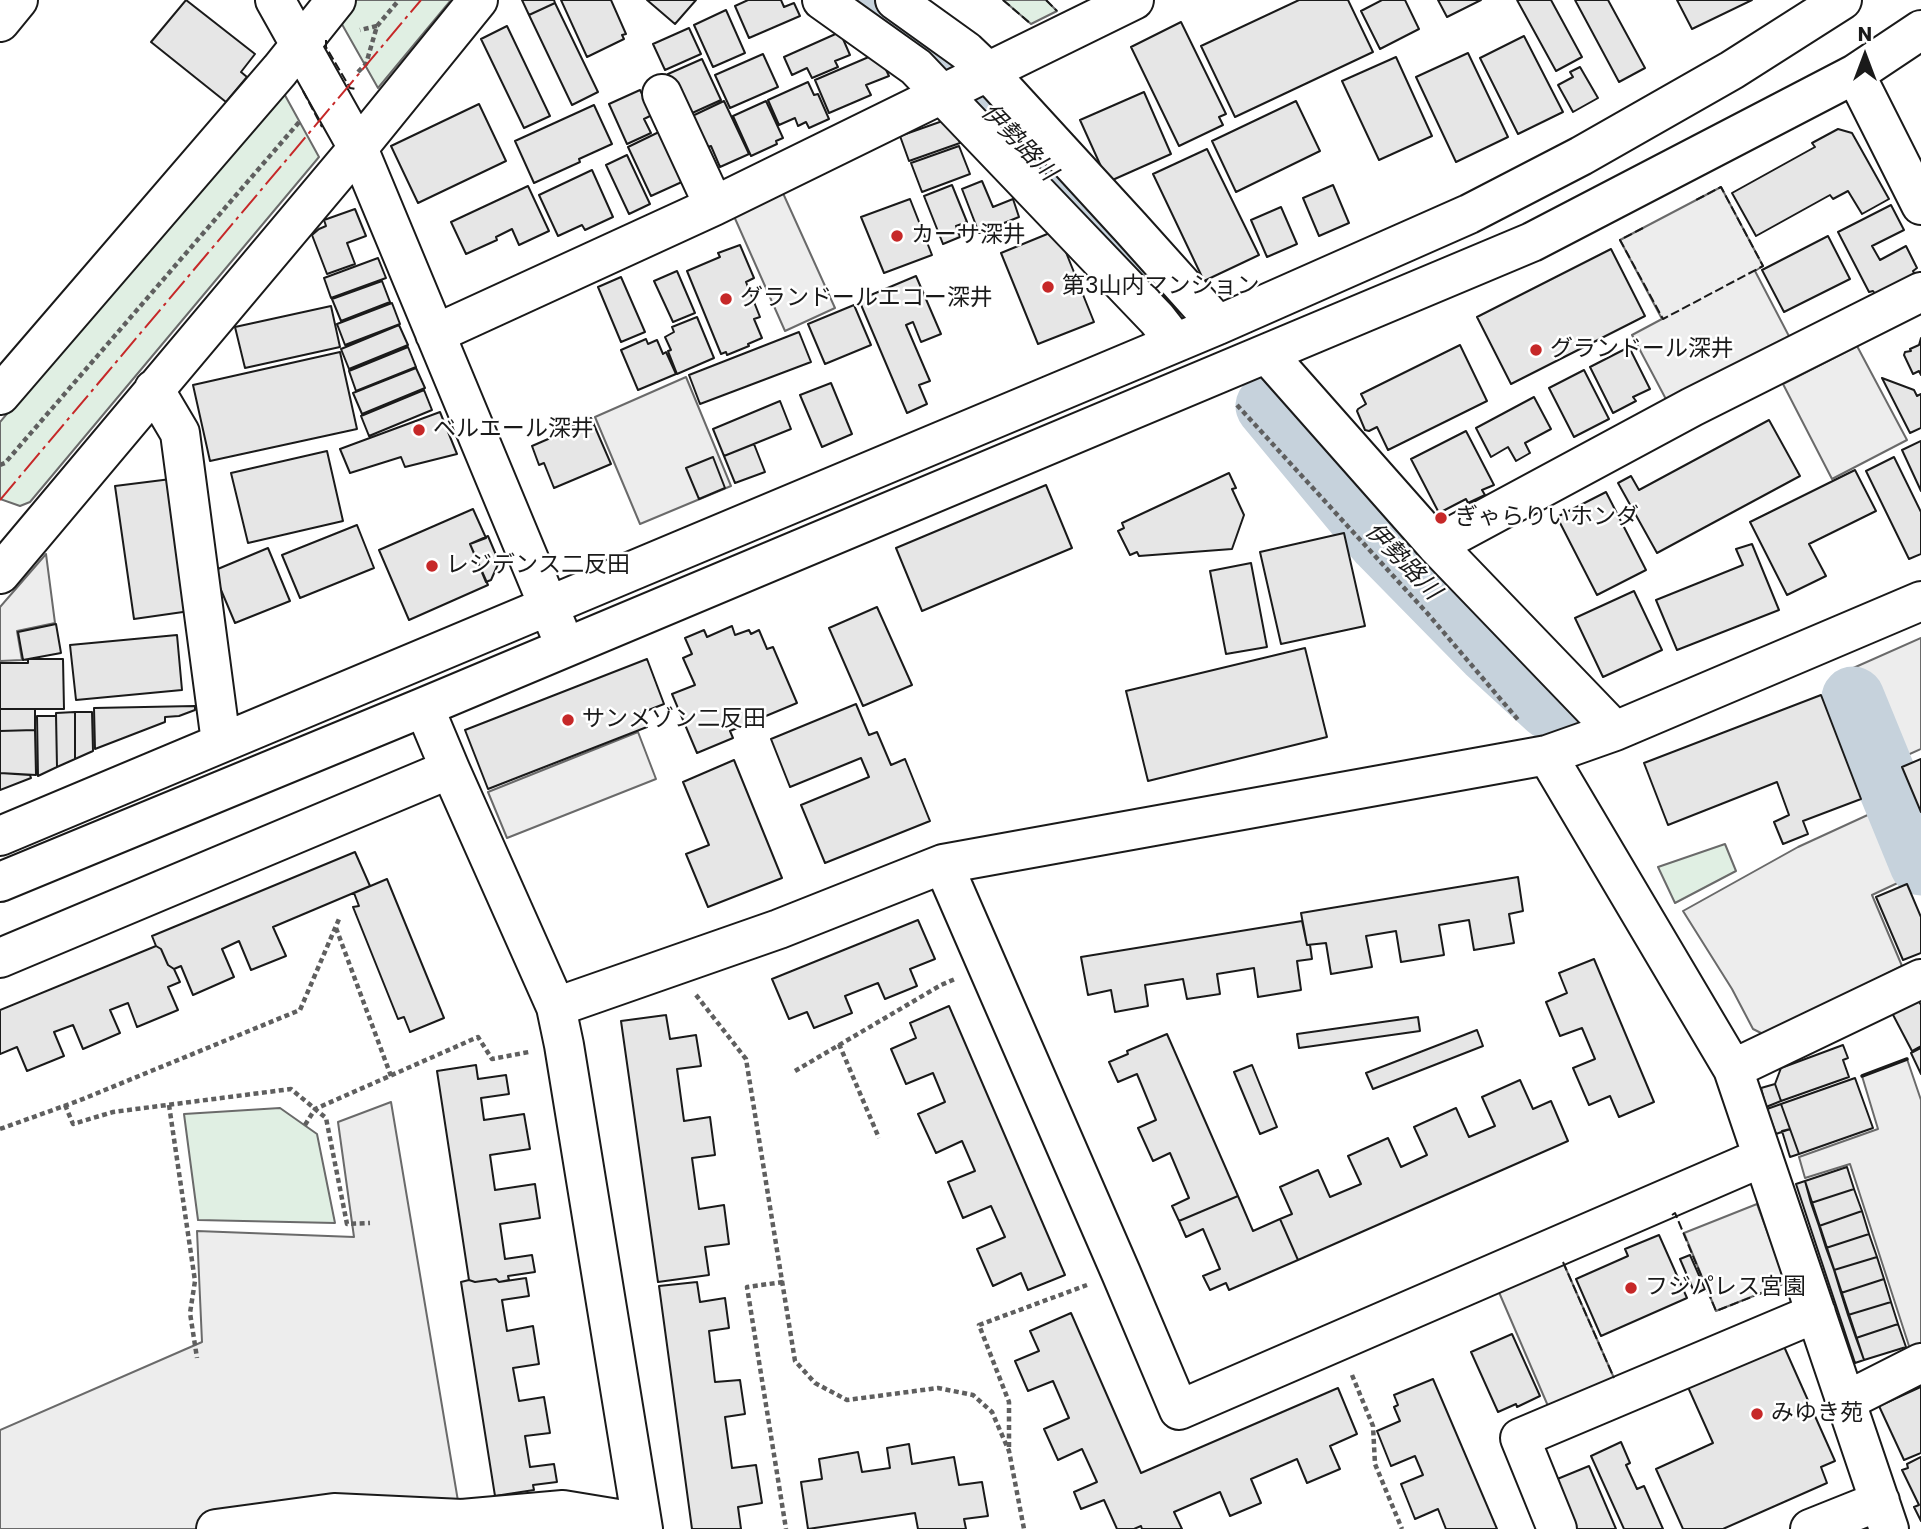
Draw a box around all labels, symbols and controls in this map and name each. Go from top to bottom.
north arrow [1830,21,1900,91]
text: N [1858,21,1872,48]
water label: 伊勢路川 [974,98,1062,188]
place label: カーサ深井 [911,222,1026,250]
marker: カーサ深井 [889,228,905,244]
place label: 第3山内マンション [1062,273,1260,301]
marker: 第3山内マンション [1040,279,1056,295]
place label: グランドールエコー深井 [740,285,993,313]
marker: グランドールエコー深井 [718,291,734,307]
place label: グランドール深井 [1550,336,1734,364]
marker: グランドール深井 [1528,342,1544,358]
place label: ベルエール深井 [433,416,594,444]
marker: ベルエール深井 [411,422,427,438]
place label: ぎゃらりいホンダ [1455,504,1639,532]
marker: ぎゃらりいホンダ [1433,510,1449,526]
water label: 伊勢路川 [1358,517,1446,607]
place label: レジデンス二反田 [446,552,630,580]
marker: レジデンス二反田 [424,558,440,574]
place label: サンメゾン二反田 [582,706,766,734]
marker: サンメゾン二反田 [560,712,576,728]
place label: フジパレス宮園 [1645,1274,1806,1302]
marker: フジパレス宮園 [1623,1280,1639,1296]
place label: みゆき苑 [1771,1400,1863,1428]
marker: みゆき苑 [1749,1406,1765,1422]

